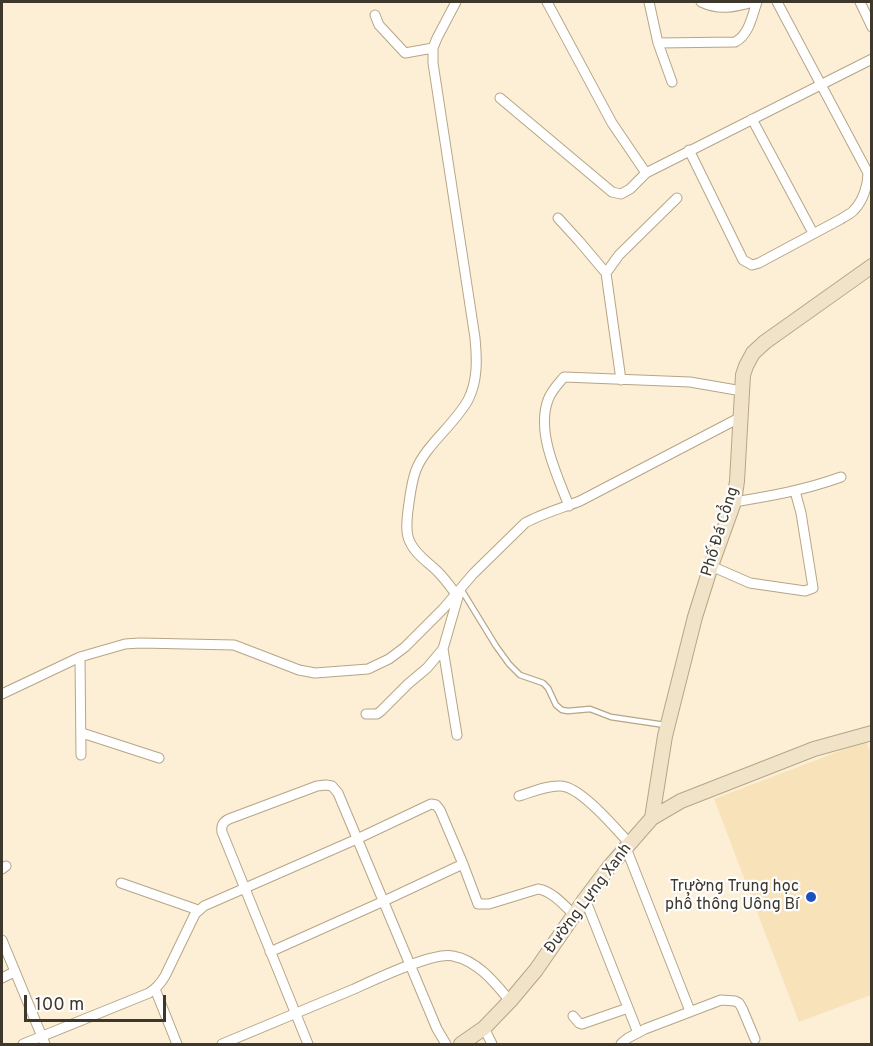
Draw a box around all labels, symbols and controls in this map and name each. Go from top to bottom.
street label: Phố Đá Cổng [698,485,744,579]
street label: Đường Lựng Xanh [541,840,637,958]
place label: Trường Trung học phổ thông Uông Bí [665,878,799,916]
marker: Trường Trung học phổ thông Uông Bí [804,890,818,904]
scale bar [27,983,170,1021]
text: 100 m [35,994,84,1017]

